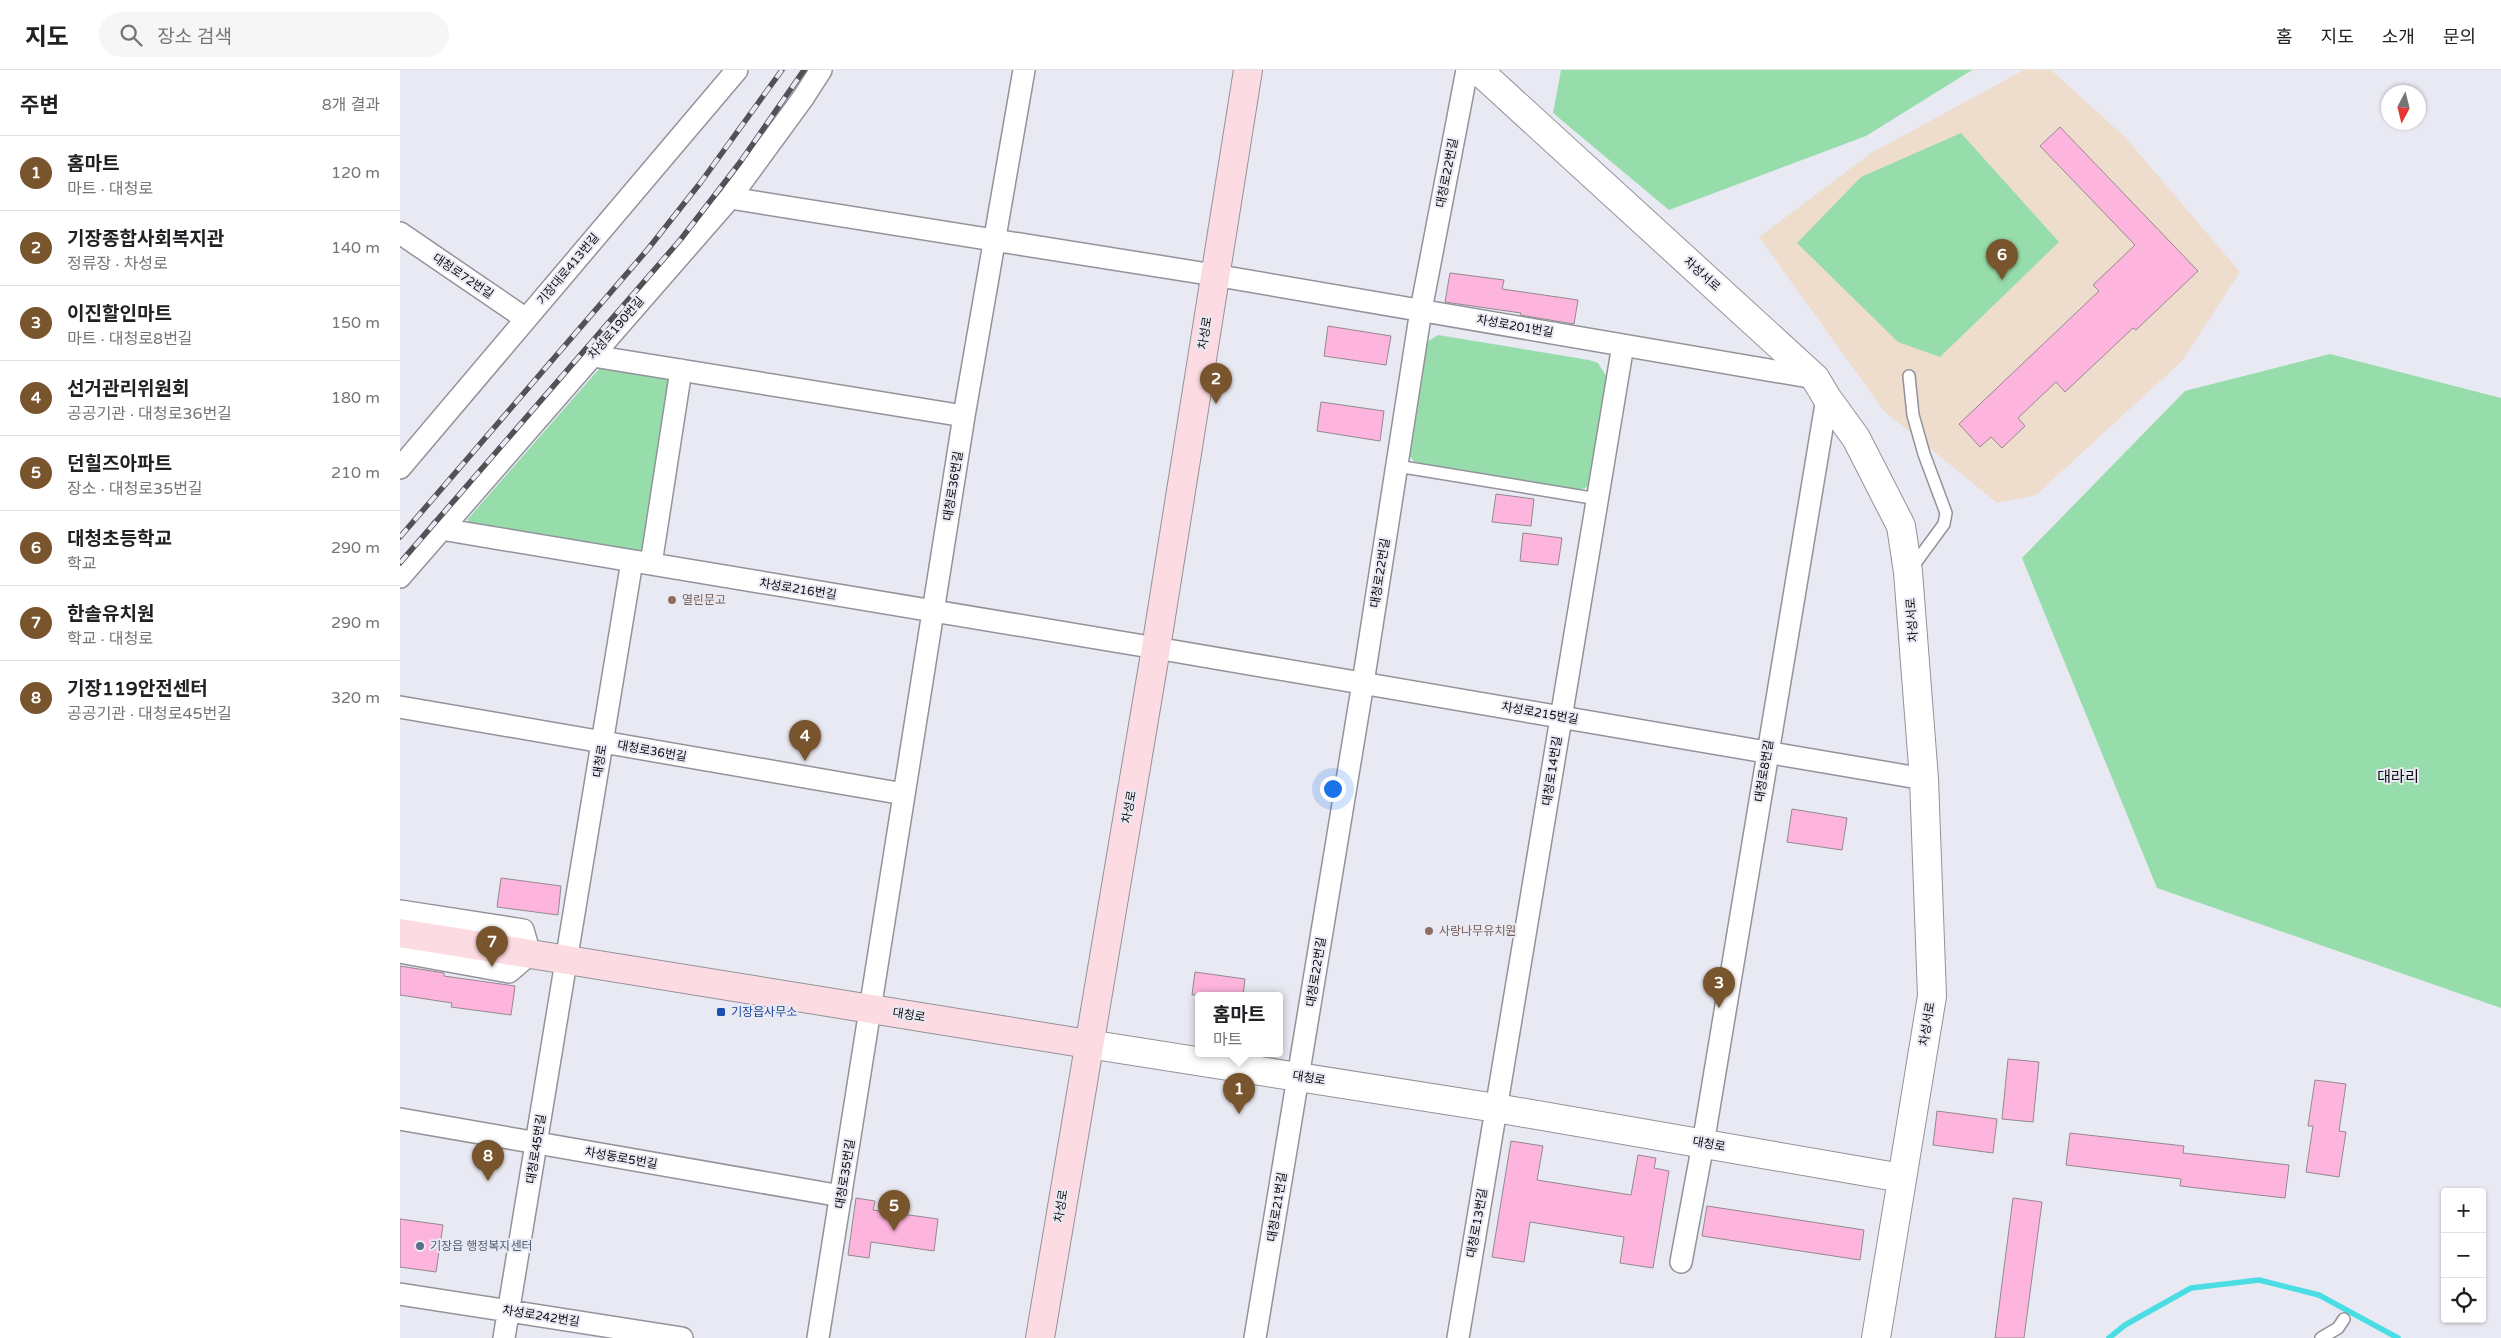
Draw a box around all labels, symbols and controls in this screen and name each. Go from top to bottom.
search box [99,12,449,57]
icon: search [117,21,145,49]
text: 지도 [25,23,69,52]
text: 장소 검색 [157,26,232,48]
text: 홈 [2276,26,2293,48]
text: 지도 [2321,26,2354,48]
text: 소개 [2382,26,2415,48]
text: 문의 [2443,26,2476,48]
north arrow [2381,85,2426,130]
text: 주변 [20,93,59,118]
text: 8개 결과 [322,95,380,115]
street label: 대청로22번길 [1433,137,1461,209]
text: 홈마트 [67,153,119,175]
text: 1 [31,163,41,183]
text: 120 m [331,163,380,183]
text: 마트 · 대청로 [67,179,153,199]
text: 기장종합사회복지관 [67,228,224,250]
street label: 기장대로413번길 [534,230,602,308]
text: 2 [31,238,41,258]
text: 140 m [331,238,380,258]
pin: 6 [1986,239,2018,280]
street label: 대청로72번길 [430,251,496,301]
text: 정류장 · 차성로 [67,254,168,274]
street label: 차성서로 [1681,254,1723,294]
street label: 차성로190번길 [585,294,647,362]
text: 이진할인마트 [67,303,172,325]
street label: 차성로201번길 [1475,312,1555,340]
text: 3 [31,313,41,333]
text: 150 m [331,313,380,333]
street label: 차성로 [1195,316,1215,350]
text: 마트 · 대청로8번길 [67,329,193,349]
pin: 2 [1200,363,1232,404]
text: 선거관리위원회 [67,378,189,400]
text: 4 [31,388,41,408]
text: 180 m [331,388,380,408]
text: 공공기관 · 대청로36번길 [67,404,232,424]
street label: 대청로36번길 [941,450,965,522]
text: 던힐즈아파트 [67,453,172,475]
text: 5 [31,463,41,483]
text: 210 m [331,463,380,483]
text: 장소 · 대청로35번길 [67,479,203,499]
text: 대청초등학교 [67,528,172,550]
street label: 대청로22번길 [1368,537,1392,609]
text: 6 [31,538,41,558]
text: 290 m [331,538,380,558]
text: 학교 [67,554,96,574]
street label: 차성로216번길 [758,576,838,602]
place label: 열린문고 [682,593,726,607]
marker: 열린문고 [666,594,678,606]
street label: 차성서로 [1903,597,1921,643]
text: 한솔유치원 [67,603,154,625]
text: 7 [31,613,41,633]
text: 290 m [331,613,380,633]
text: 학교 · 대청로 [67,629,153,649]
text: 기장119안전센터 [67,678,208,700]
text: 8 [31,688,41,708]
text: 320 m [331,688,380,708]
street label: 차성로215번길 [1500,699,1580,727]
text: 공공기관 · 대청로45번길 [67,704,232,724]
pin: 4 [789,720,821,761]
street label: 대청로14번길 [1540,735,1564,807]
street label: 대청로36번길 [616,738,688,764]
street label: 대청로8번길 [1752,739,1776,803]
street label: 대청로 [590,744,610,778]
district label: 대라리 [2377,768,2419,786]
your location [1320,776,1346,802]
street label: 차성로 [1119,789,1139,825]
place label: 사랑나무유치원 [1439,924,1516,938]
marker: 사랑나무유치원 [1423,925,1435,937]
pin: 7 [476,926,508,967]
street label: 대청로22번길 [1304,936,1328,1008]
pin: 3 [1703,967,1735,1008]
popup [1195,992,1283,1057]
street label: 차성서로 [1917,1001,1937,1047]
text: 홈마트 [1213,1004,1265,1026]
place label: 기장읍사무소 [731,1005,797,1019]
street label: 대청로 [892,1005,926,1025]
marker: 기장읍사무소 [715,1006,727,1018]
text: 마트 [1213,1030,1242,1050]
street label: 대청로 [1292,1068,1326,1088]
pin: 1 [1223,1073,1255,1114]
street label: 대청로45번길 [524,1113,548,1185]
street label: 대청로 [1691,1134,1727,1154]
street label: 대청로35번길 [833,1138,857,1210]
pin: 8 [472,1140,504,1181]
street label: 차성동로5번길 [583,1145,659,1171]
street label: 대청로21번길 [1265,1171,1289,1243]
street label: 대청로13번길 [1464,1187,1490,1259]
map controls [2441,1188,2486,1323]
button: + [2441,1188,2486,1233]
street label: 차성로 [1051,1189,1071,1223]
pin: 5 [878,1190,910,1231]
button: − [2441,1233,2486,1278]
place label: 기장읍 행정복지센터 [430,1239,532,1253]
marker: 기장읍 행정복지센터 [414,1240,426,1252]
button: locate [2441,1278,2486,1323]
street label: 차성로242번길 [501,1303,581,1329]

